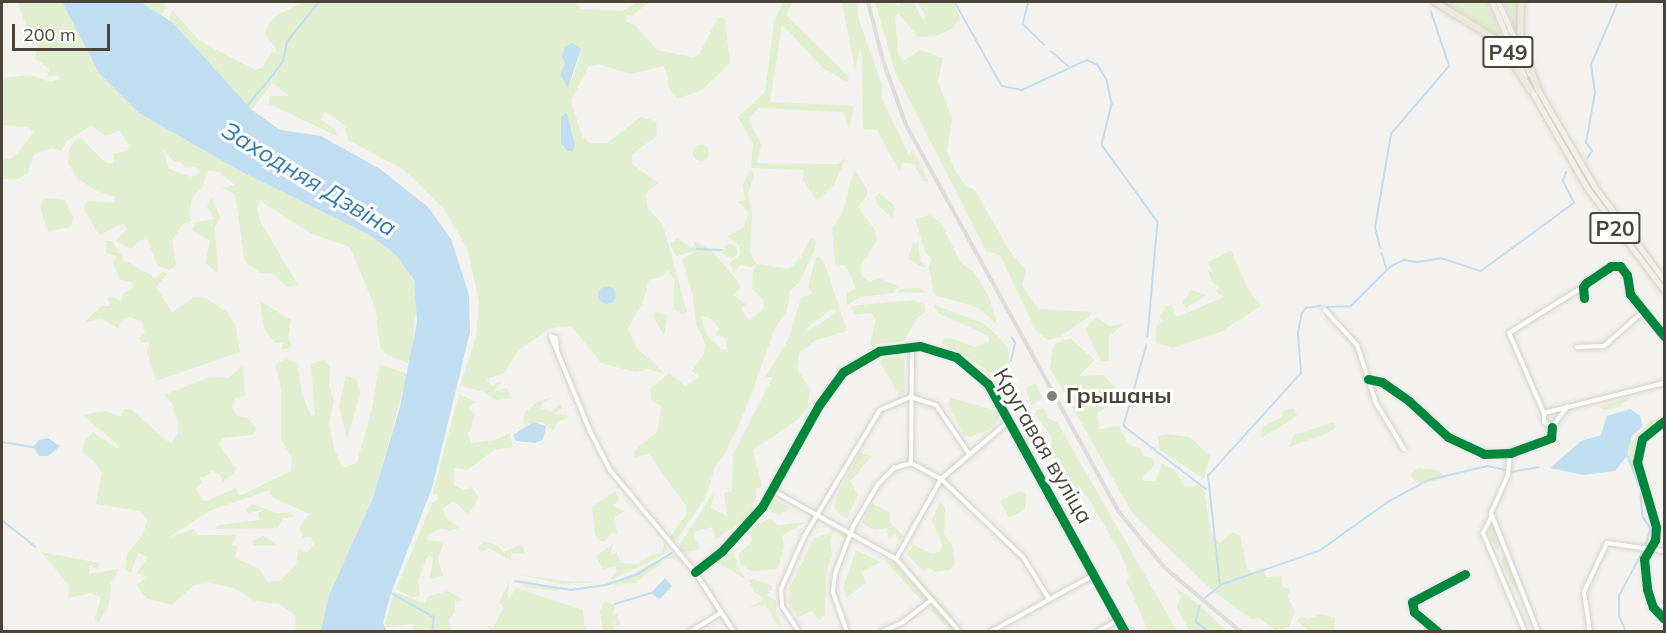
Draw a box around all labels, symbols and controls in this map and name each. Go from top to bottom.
scale bar [15,12,112,50]
text: 200 m [23,23,76,46]
road number: Р49 [1481,34,1535,70]
water label: Заходняя Дзвіна [217,116,401,242]
road number: Р20 [1588,210,1642,246]
street label: Кругавая вуліца [988,364,1098,528]
place label: Грышаны [1066,383,1172,409]
marker: Грышаны [1043,387,1061,405]

